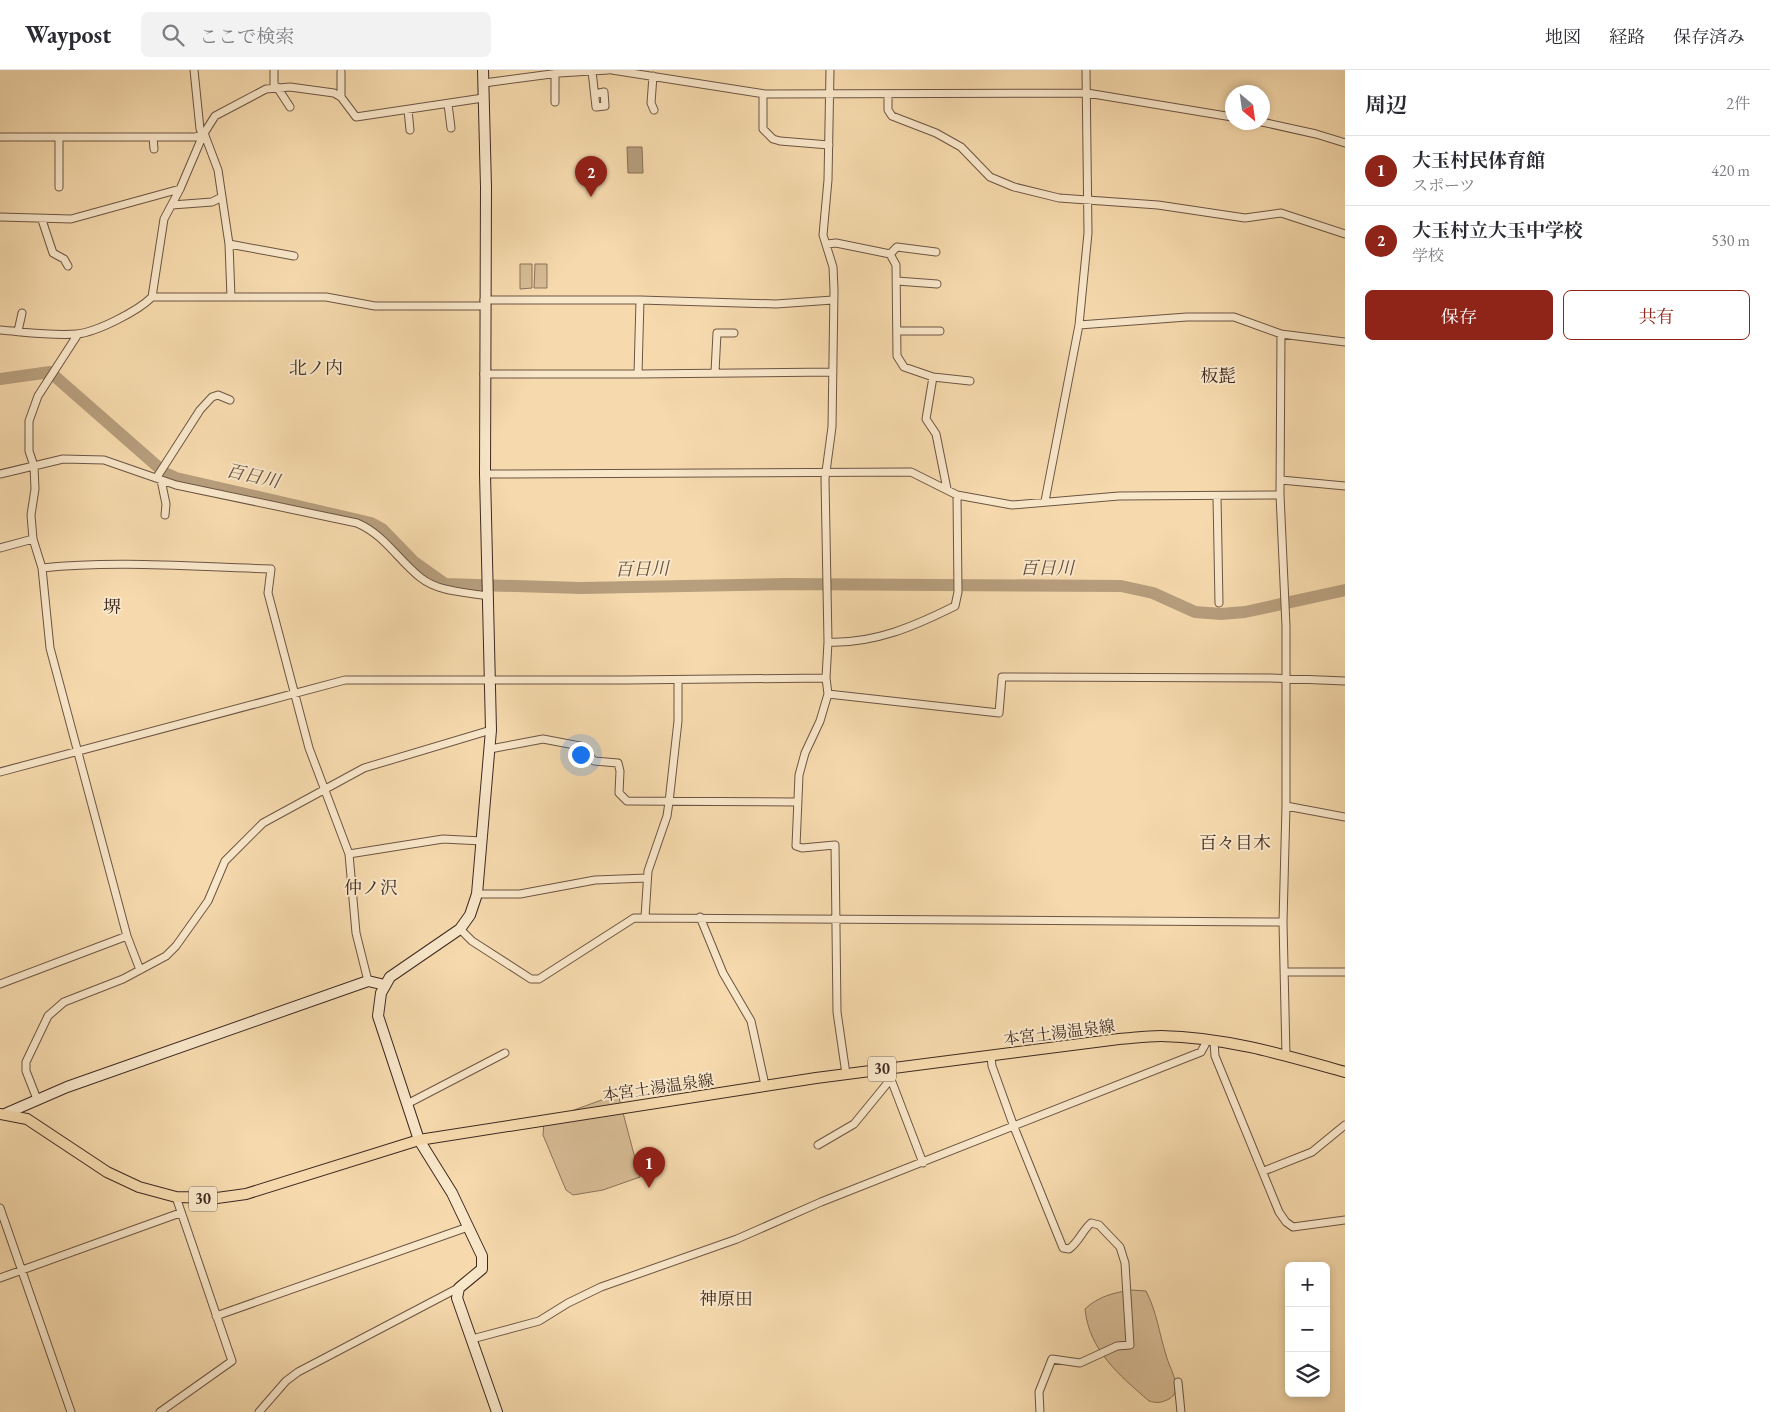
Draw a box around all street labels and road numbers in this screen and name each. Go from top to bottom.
street label: 本宮土湯温泉線 [1002,1015,1116,1050]
road number: 30 [868,1056,896,1082]
street label: 本宮土湯温泉線 [601,1069,715,1106]
road number: 30 [189,1186,217,1212]

